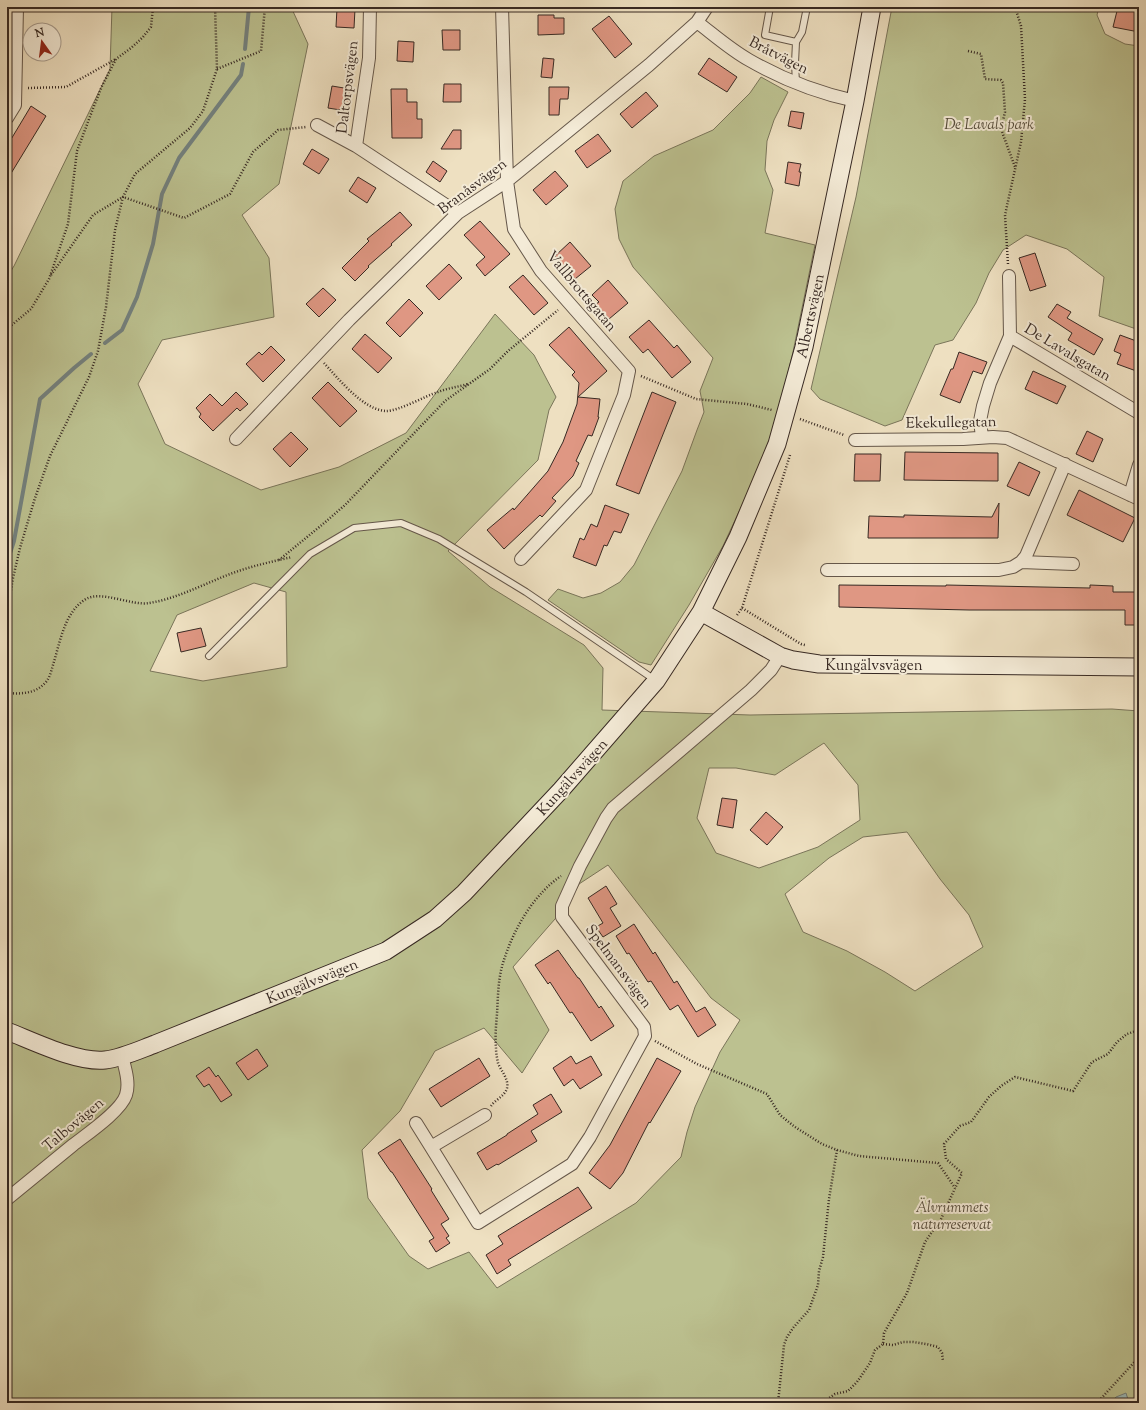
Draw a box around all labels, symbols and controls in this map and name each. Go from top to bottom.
north arrow [22,22,62,62]
text: N [33,24,46,42]
street label: Bråtvägen [745,32,812,80]
street label: Daltorpsvägen [332,39,365,135]
park label: De Lavals park [944,115,1034,136]
street label: Branåsvägen [434,154,512,220]
street label: Vallbrottsgatan [541,247,621,337]
street label: Albertsvägen [792,272,831,361]
street label: De Lavalsgatan [1020,319,1115,388]
street label: Ekekullegatan [905,412,997,435]
street label: Kungälvsvägen [825,656,923,677]
street label: Kungälvsvägen [533,735,614,821]
street label: Spelmansvägen [579,921,656,1013]
street label: Kungälvsvägen [263,954,362,1010]
street label: Talbovägen [39,1093,109,1157]
park label: Älvrummets naturreservat [913,1197,992,1236]

